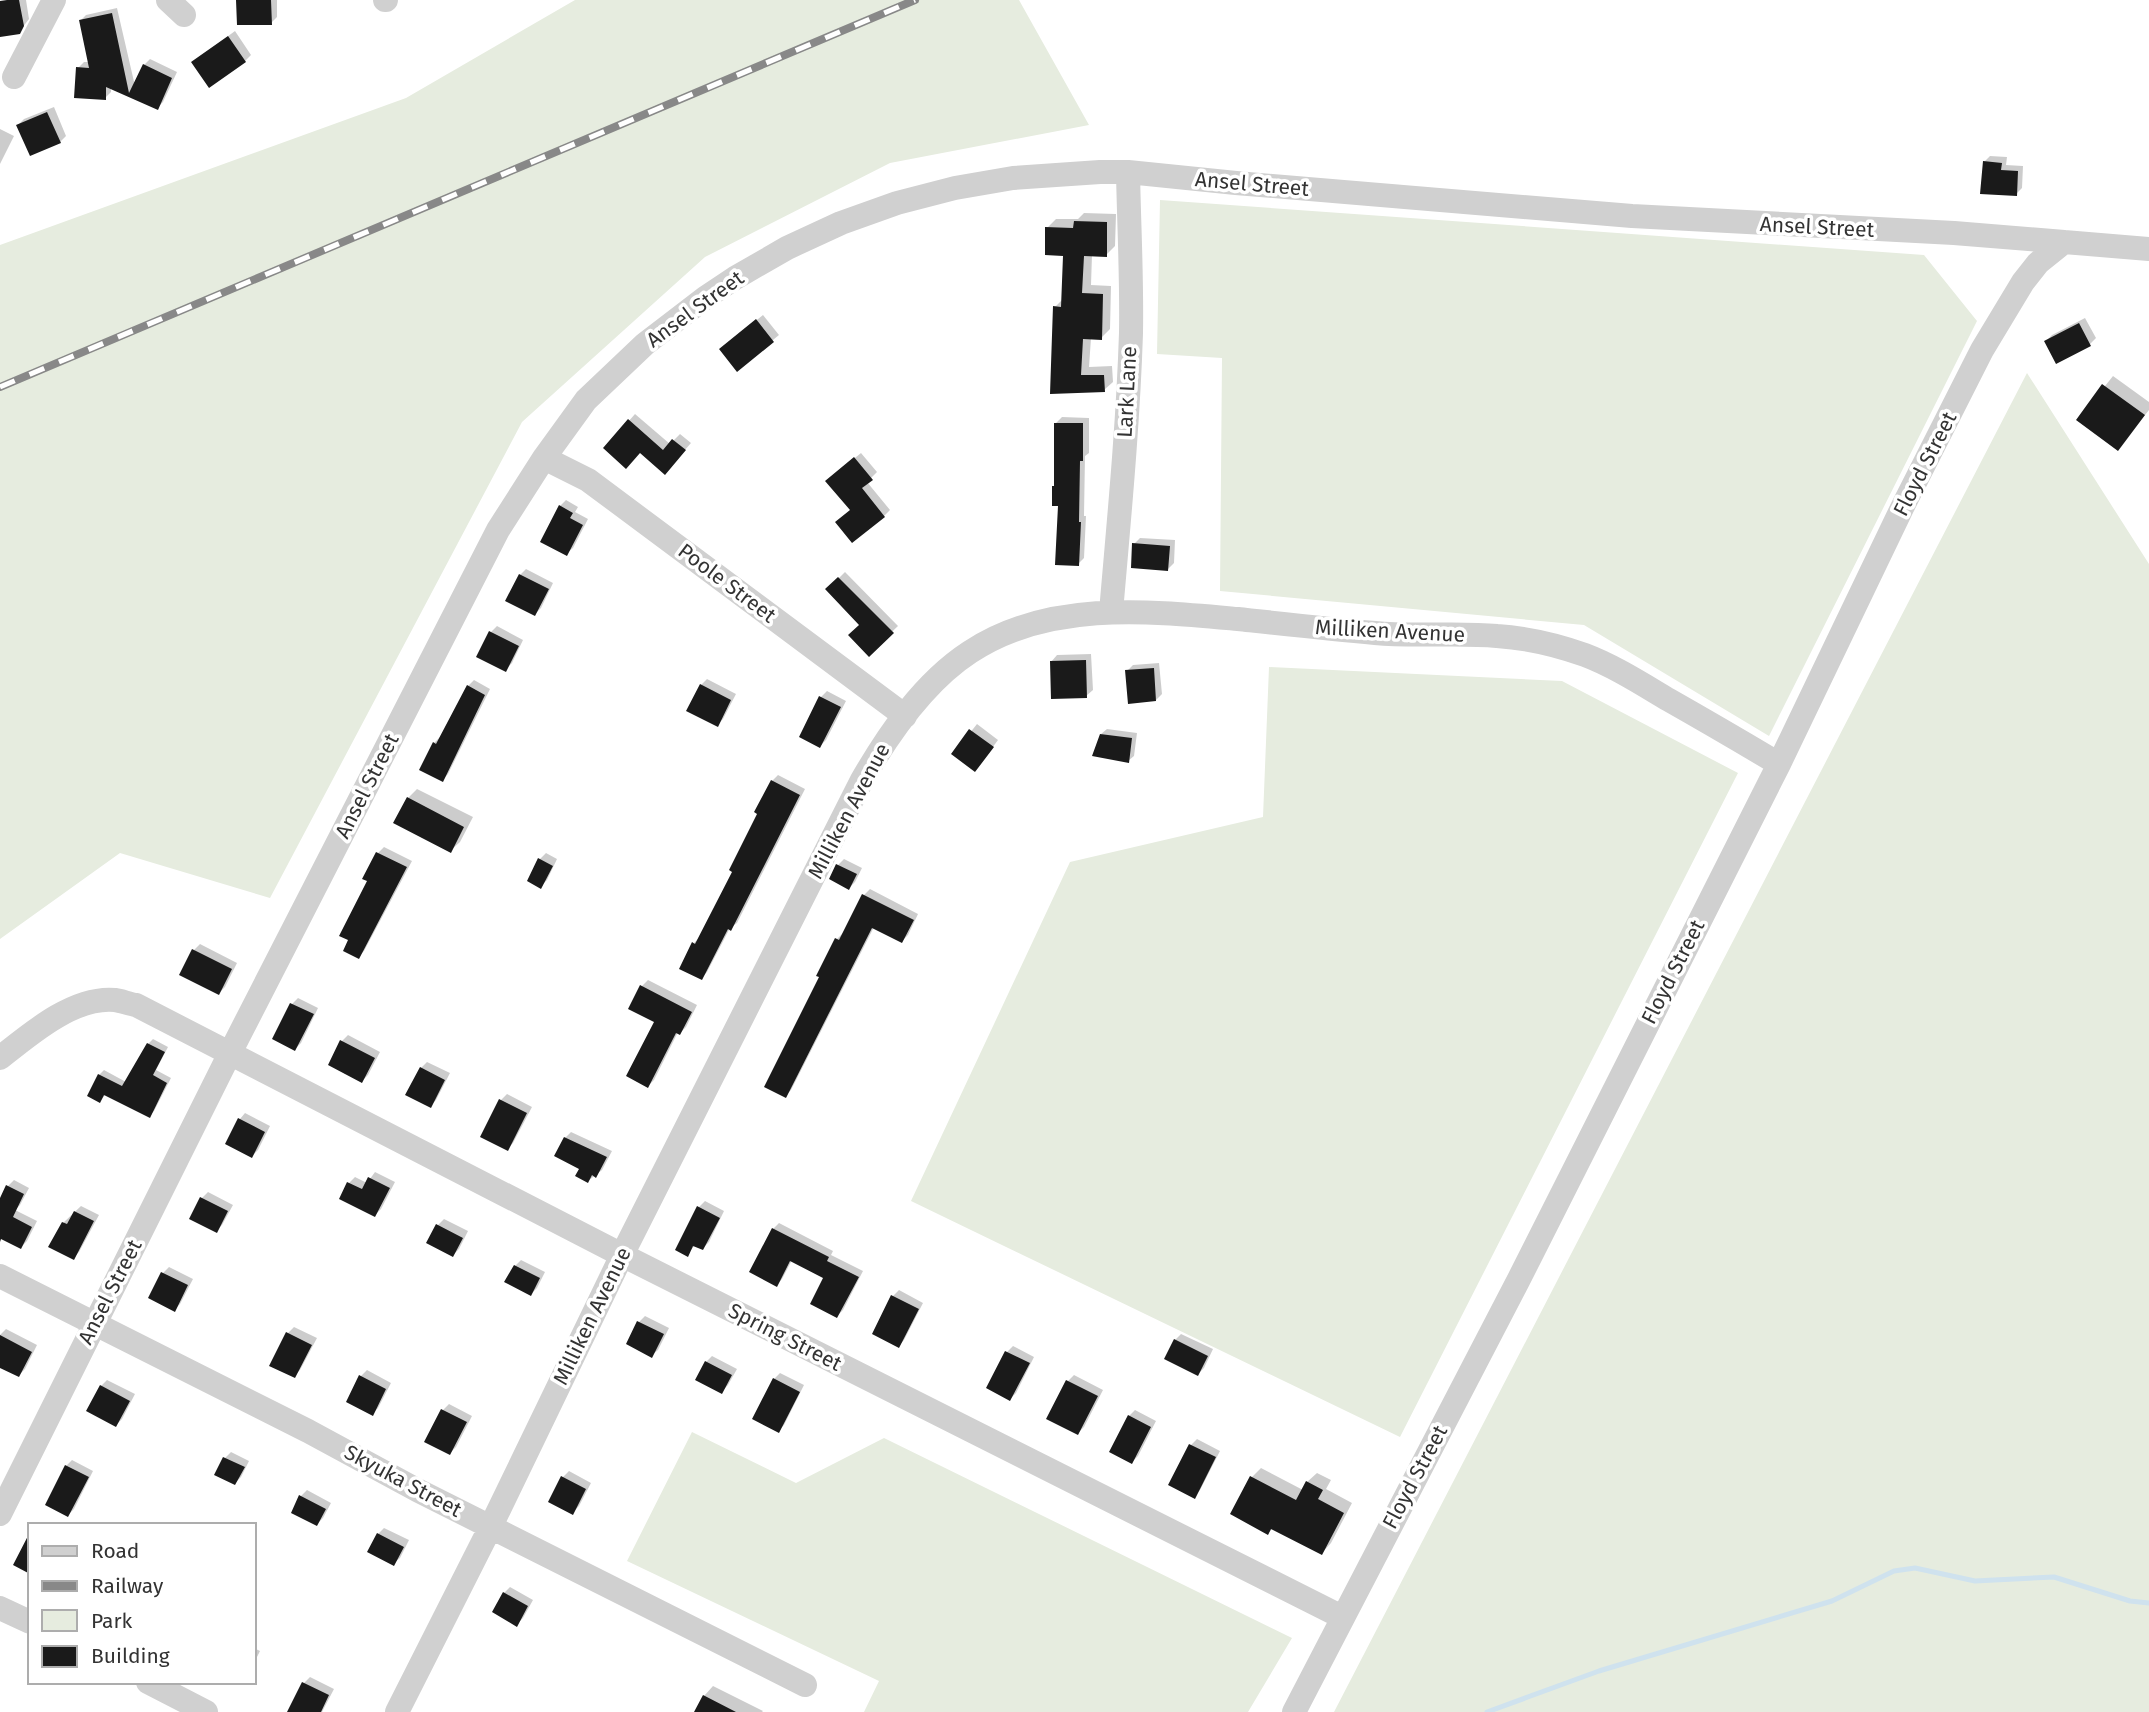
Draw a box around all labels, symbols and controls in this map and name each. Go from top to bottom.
street label: Ansel Street [1194,166,1310,202]
street label: Ansel Street [1759,211,1875,243]
street label: Ansel Street [641,265,749,353]
street label: Lark Lane [1112,346,1142,438]
street label: Floyd Street [1888,407,1963,521]
street label: Poole Street [673,538,782,629]
street label: Milliken Avenue [1314,614,1466,648]
street label: Ansel Street [329,729,405,843]
street label: Milliken Avenue [802,739,896,883]
street label: Floyd Street [1636,915,1711,1029]
street label: Ansel Street [72,1235,148,1349]
street label: Milliken Avenue [547,1243,637,1389]
street label: Spring Street [724,1297,846,1377]
street label: Floyd Street [1377,1420,1453,1533]
street label: Skyuka Street [340,1439,466,1523]
legend [28,1523,256,1684]
text: Road [91,1538,139,1564]
text: Railway [91,1573,164,1599]
text: Park [91,1608,133,1634]
text: Building [91,1643,170,1669]

